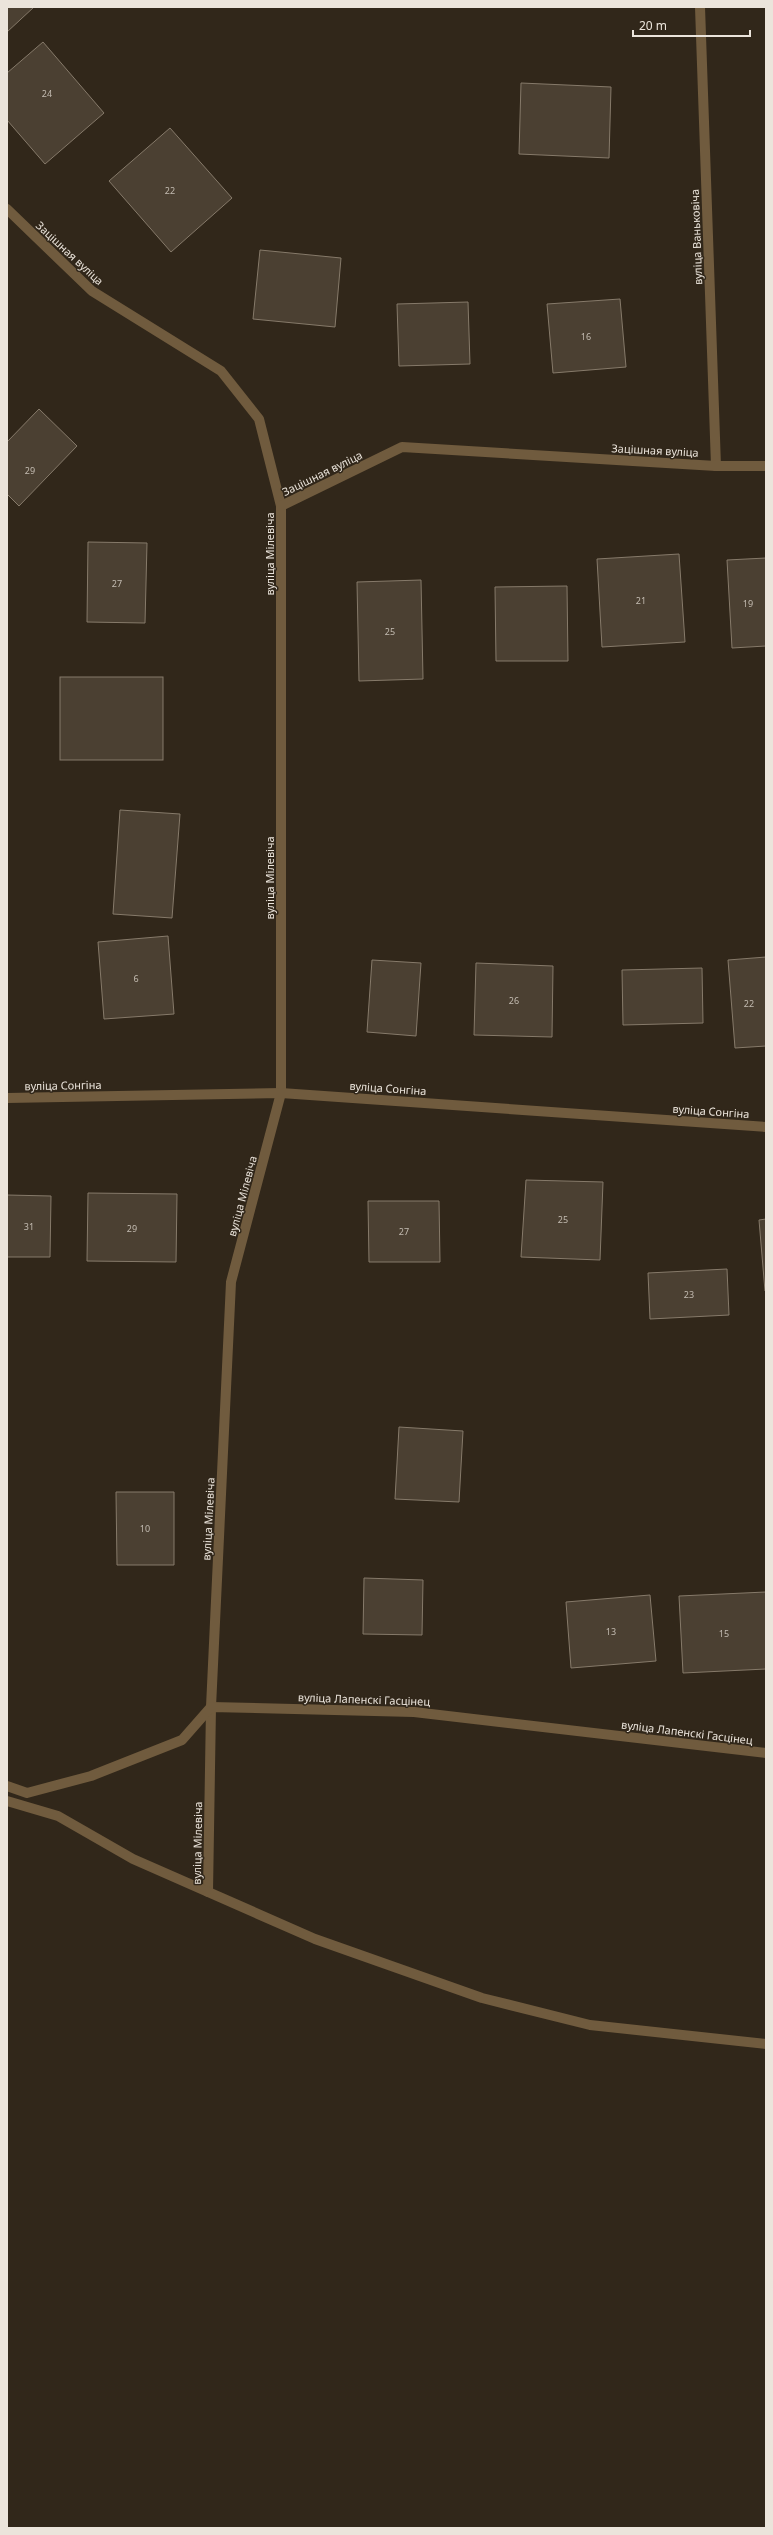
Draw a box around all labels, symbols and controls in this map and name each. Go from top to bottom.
scale bar [633,12,750,38]
text: 20 m [639,17,667,34]
house number: 24 [42,87,52,100]
house number: 22 [165,184,175,197]
street label: вуліца Ваньковіча [687,189,705,285]
street label: Зацішная вуліца [33,218,107,288]
house number: 16 [581,330,591,343]
street label: Зацішная вуліца [611,440,699,460]
street label: Зацішная вуліца [280,447,364,499]
house number: 29 [25,464,35,477]
street label: вуліца Мілевіча [262,512,277,596]
house number: 27 [112,577,122,590]
house number: 21 [636,594,646,607]
house number: 19 [743,597,753,610]
house number: 25 [385,625,395,638]
street label: вуліца Мілевіча [262,836,277,920]
house number: 6 [133,972,139,985]
house number: 26 [509,994,519,1007]
house number: 22 [744,997,754,1010]
street label: вуліца Сонгіна [24,1077,102,1093]
street label: вуліца Сонгіна [349,1078,427,1098]
street label: вуліца Сонгіна [672,1101,750,1121]
street label: вуліца Мілевіча [224,1154,260,1238]
house number: 25 [558,1213,568,1226]
house number: 31 [24,1220,34,1233]
house number: 29 [127,1222,137,1235]
house number: 27 [399,1225,409,1238]
house number: 23 [684,1288,694,1301]
street label: вуліца Мілевіча [198,1477,218,1561]
house number: 10 [140,1522,150,1535]
house number: 13 [606,1625,616,1638]
house number: 15 [719,1627,729,1640]
street label: вуліца Лапенскі Гасцінец [298,1689,431,1709]
street label: вуліца Лапенскі Гасцінец [620,1717,754,1748]
street label: вуліца Мілевіча [189,1801,205,1885]

